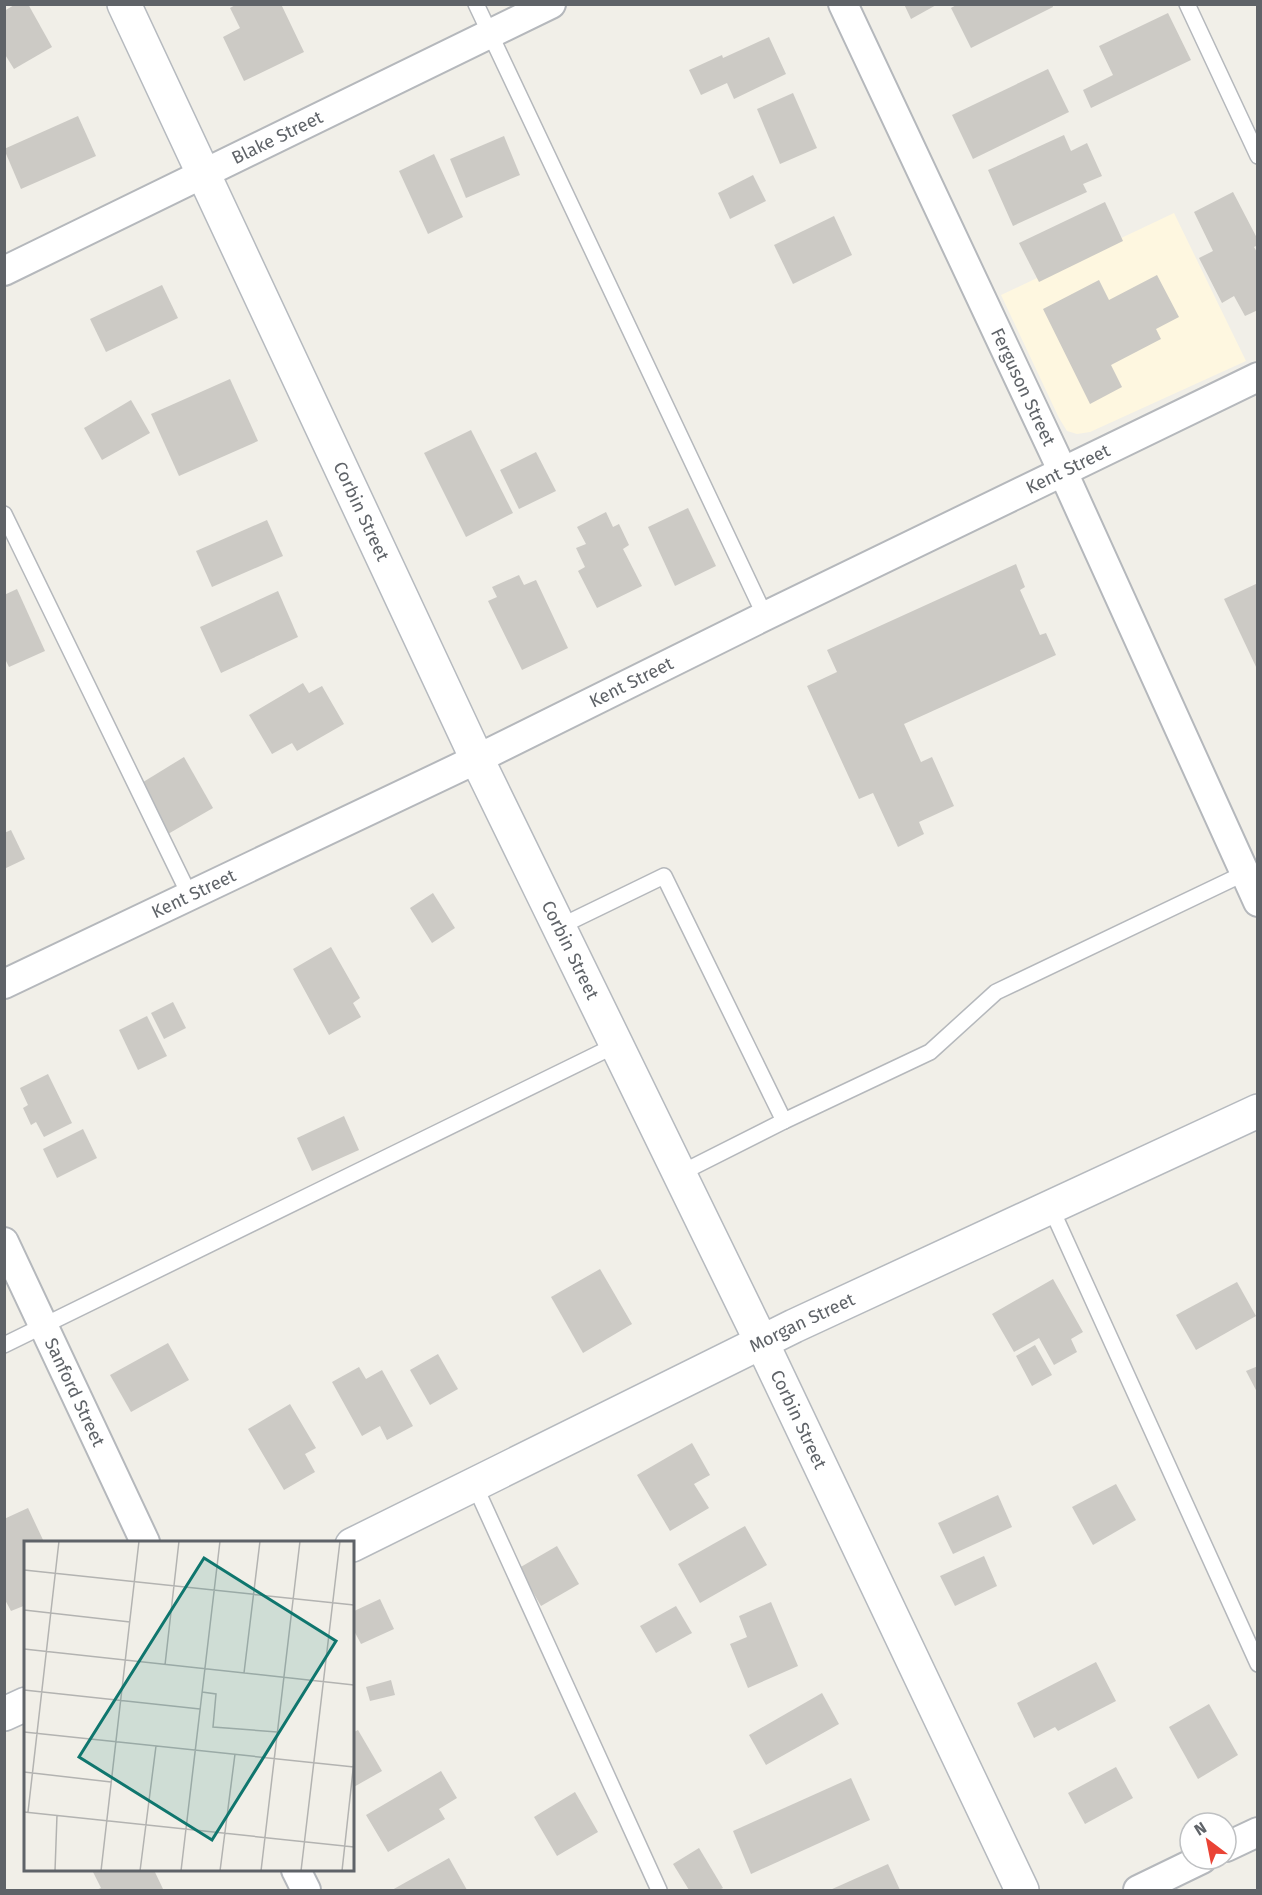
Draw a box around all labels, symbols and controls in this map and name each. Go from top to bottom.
street label: Blake Street [228,106,327,169]
street label: Ferguson Street [986,324,1060,450]
street label: Kent Street [1022,439,1114,499]
street label: Corbin Street [329,458,394,565]
street label: Kent Street [586,652,677,712]
street label: Kent Street [148,864,240,923]
street label: Corbin Street [537,897,604,1003]
street label: Morgan Street [746,1288,859,1357]
street label: Sanford Street [40,1334,110,1450]
street label: Corbin Street [765,1366,832,1473]
inset map [24,1541,354,1871]
north arrow [1178,1811,1238,1871]
text: N [1191,1818,1210,1840]

